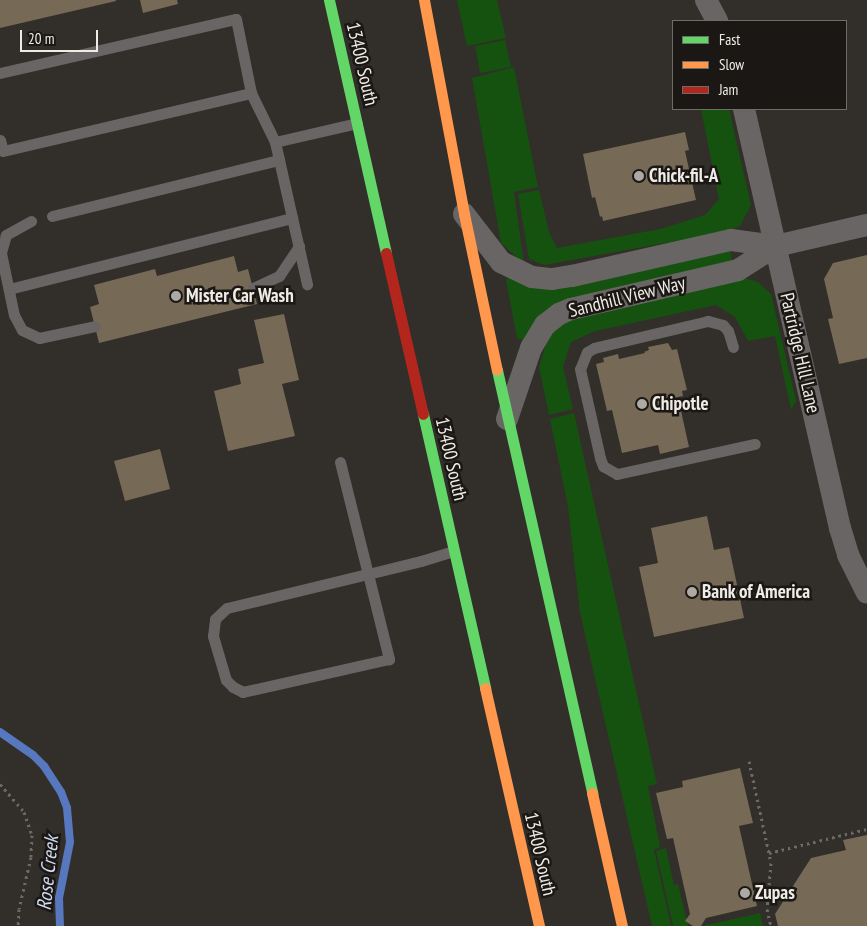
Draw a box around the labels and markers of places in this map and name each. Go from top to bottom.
place label: Chick-fil-A [649,165,718,187]
marker: Chick-fil-A [633,170,645,182]
place label: Mister Car Wash [186,285,294,307]
marker: Mister Car Wash [170,290,182,302]
place label: Chipotle [652,393,709,415]
marker: Chipotle [636,398,648,410]
place label: Bank of America [702,581,811,603]
marker: Bank of America [686,586,698,598]
place label: Zupas [755,882,795,904]
marker: Zupas [739,887,751,899]

